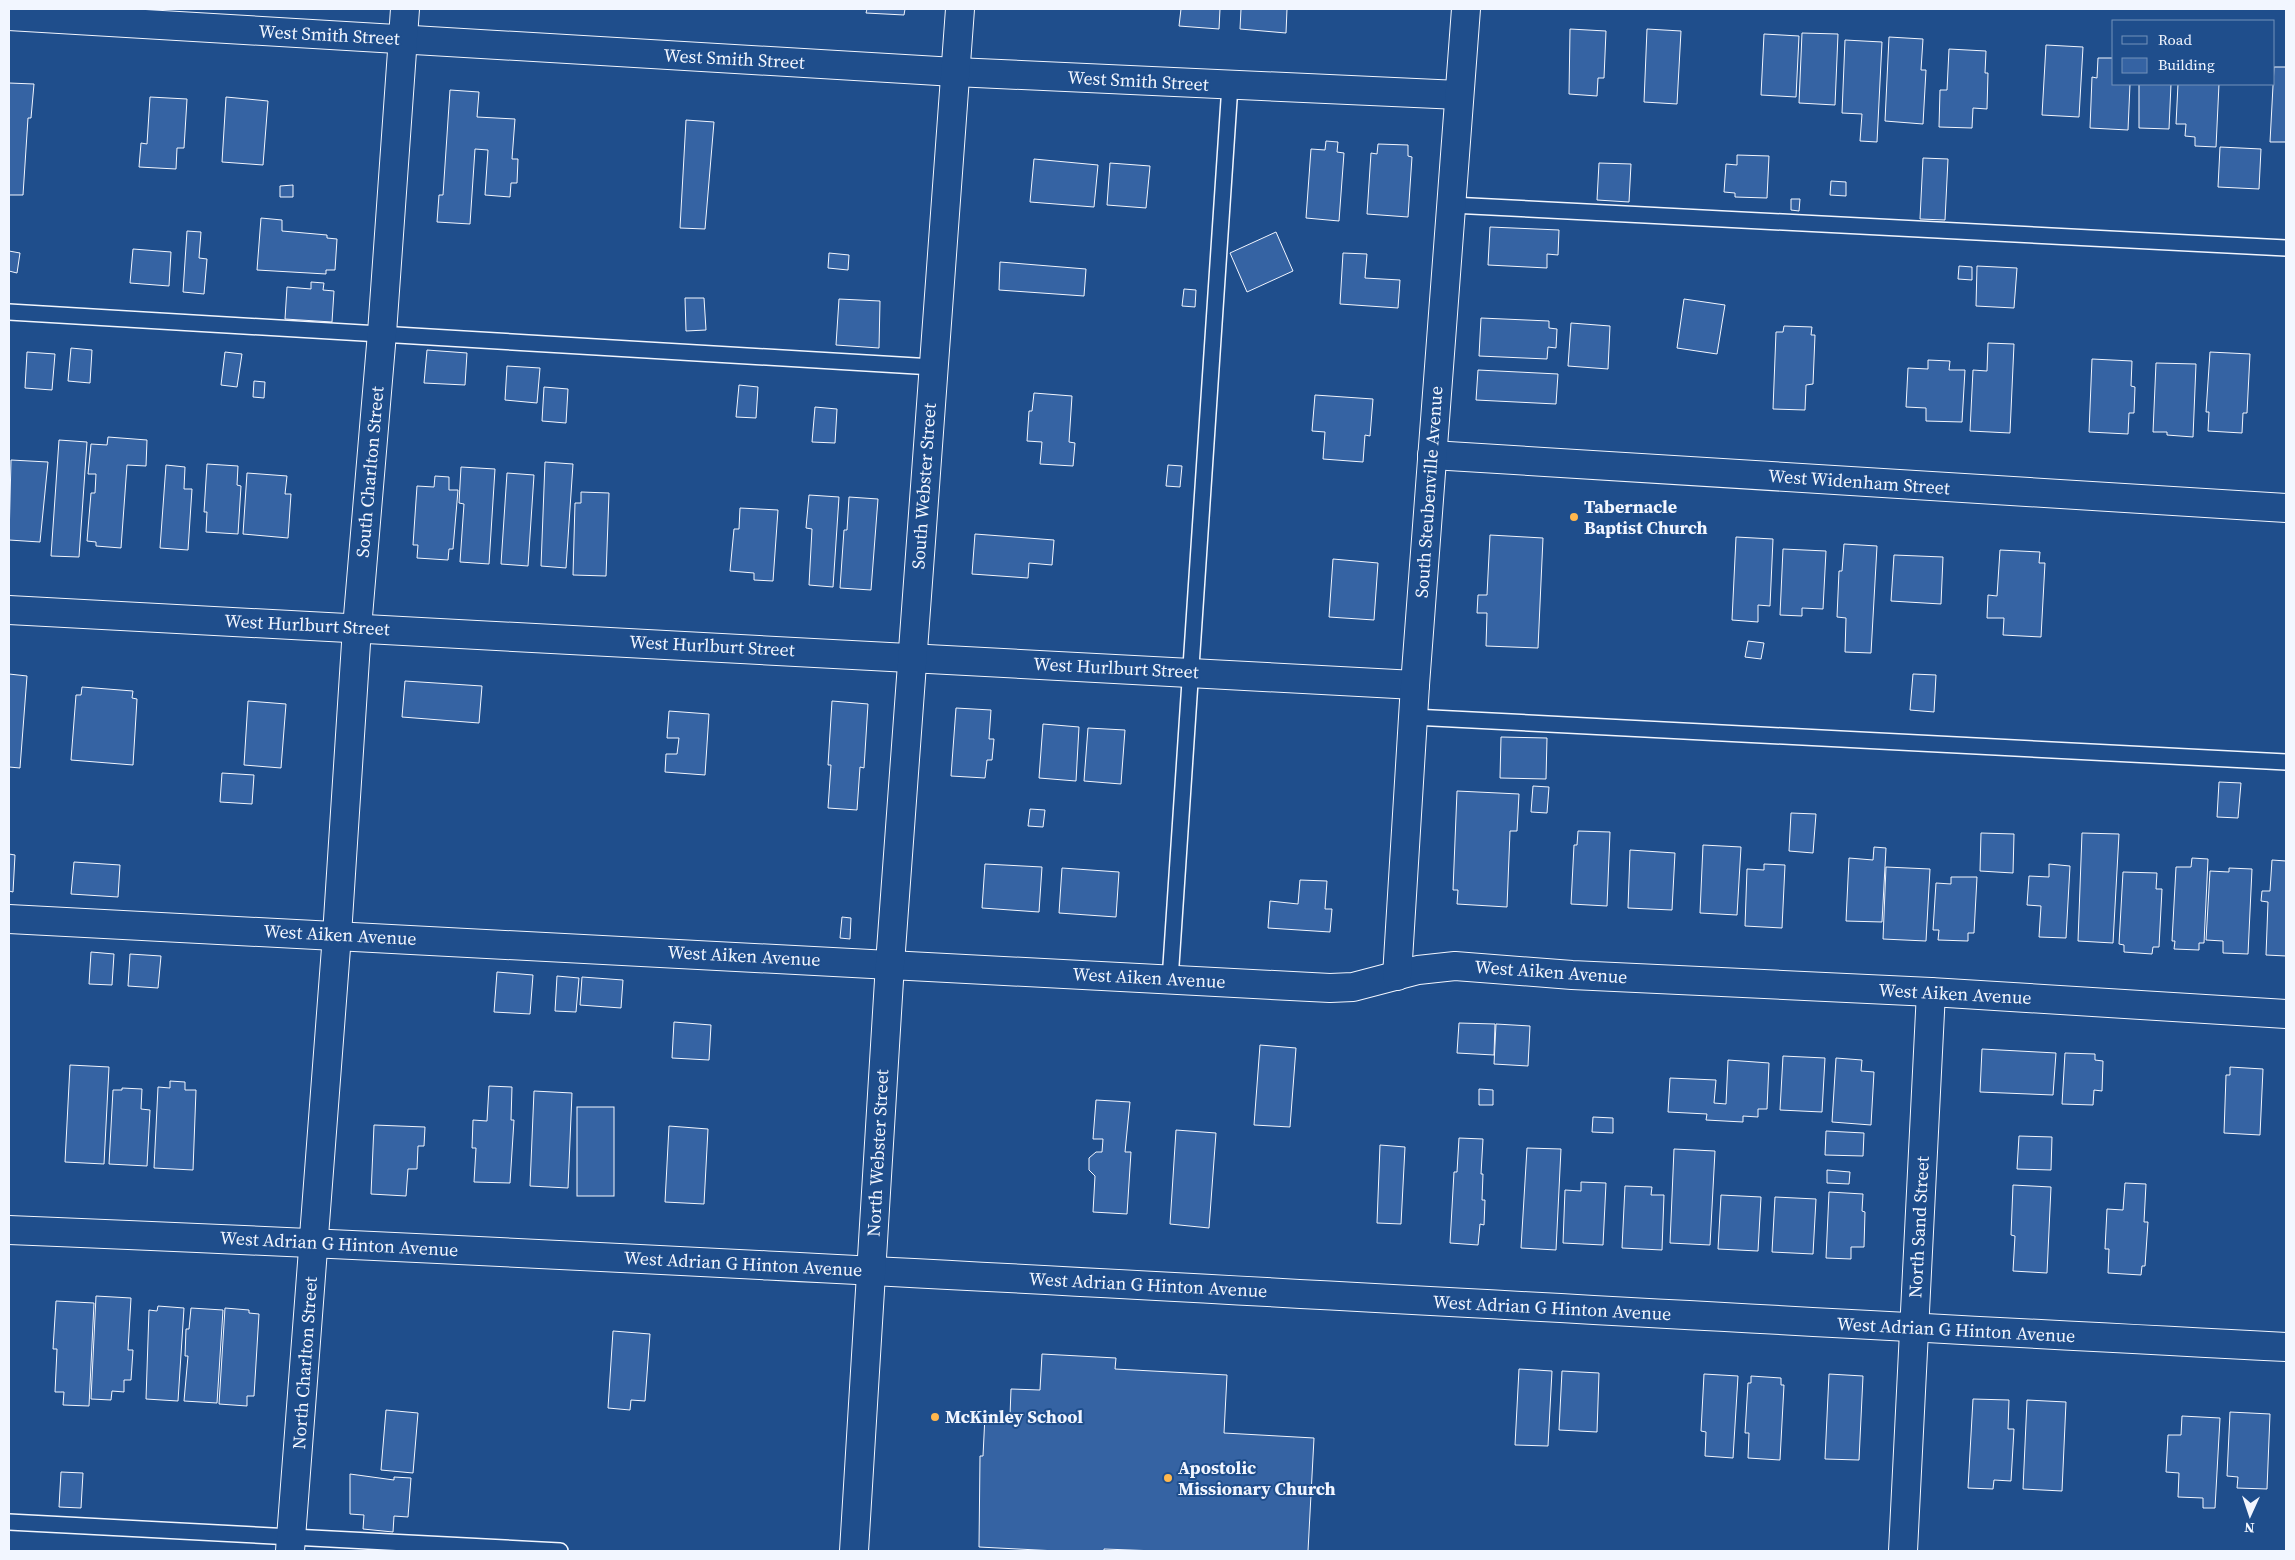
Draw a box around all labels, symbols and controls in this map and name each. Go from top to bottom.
street label: West Smith Street [258,18,400,51]
legend [2112,20,2275,85]
text: Road [2158,29,2192,50]
street label: West Smith Street [663,42,805,75]
text: Building [2158,54,2215,75]
street label: West Smith Street [1067,64,1209,97]
street label: South Charlton Street [350,385,389,559]
street label: South Steubenville Avenue [1409,385,1448,599]
street label: South Webster Street [905,402,942,570]
street label: West Widenham Street [1767,463,1951,500]
place label: Tabernacle Baptist Church [1584,494,1708,540]
marker: Tabernacle Baptist Church [1568,511,1580,523]
street label: West Hurlburt Street [224,608,390,641]
street label: West Hurlburt Street [629,629,795,662]
street label: West Hurlburt Street [1033,651,1199,684]
street label: West Aiken Avenue [263,918,417,951]
street label: West Aiken Avenue [667,939,821,972]
street label: West Aiken Avenue [1474,954,1628,989]
street label: West Aiken Avenue [1072,961,1226,994]
street label: West Aiken Avenue [1878,977,2032,1010]
street label: North Webster Street [861,1068,894,1237]
street label: North Sand Street [1902,1155,1935,1298]
street label: West Adrian G Hinton Avenue [219,1225,459,1262]
street label: West Adrian G Hinton Avenue [623,1245,863,1282]
street label: West Adrian G Hinton Avenue [1028,1266,1268,1303]
street label: North Charlton Street [286,1276,323,1450]
street label: West Adrian G Hinton Avenue [1432,1289,1672,1326]
street label: West Adrian G Hinton Avenue [1836,1311,2076,1348]
place label: McKinley School [945,1404,1083,1429]
marker: McKinley School [929,1411,941,1423]
place label: Apostolic Missionary Church [1178,1455,1336,1501]
marker: Apostolic Missionary Church [1162,1472,1174,1484]
north arrow [2225,1490,2275,1540]
text: N [2244,1518,2255,1538]

